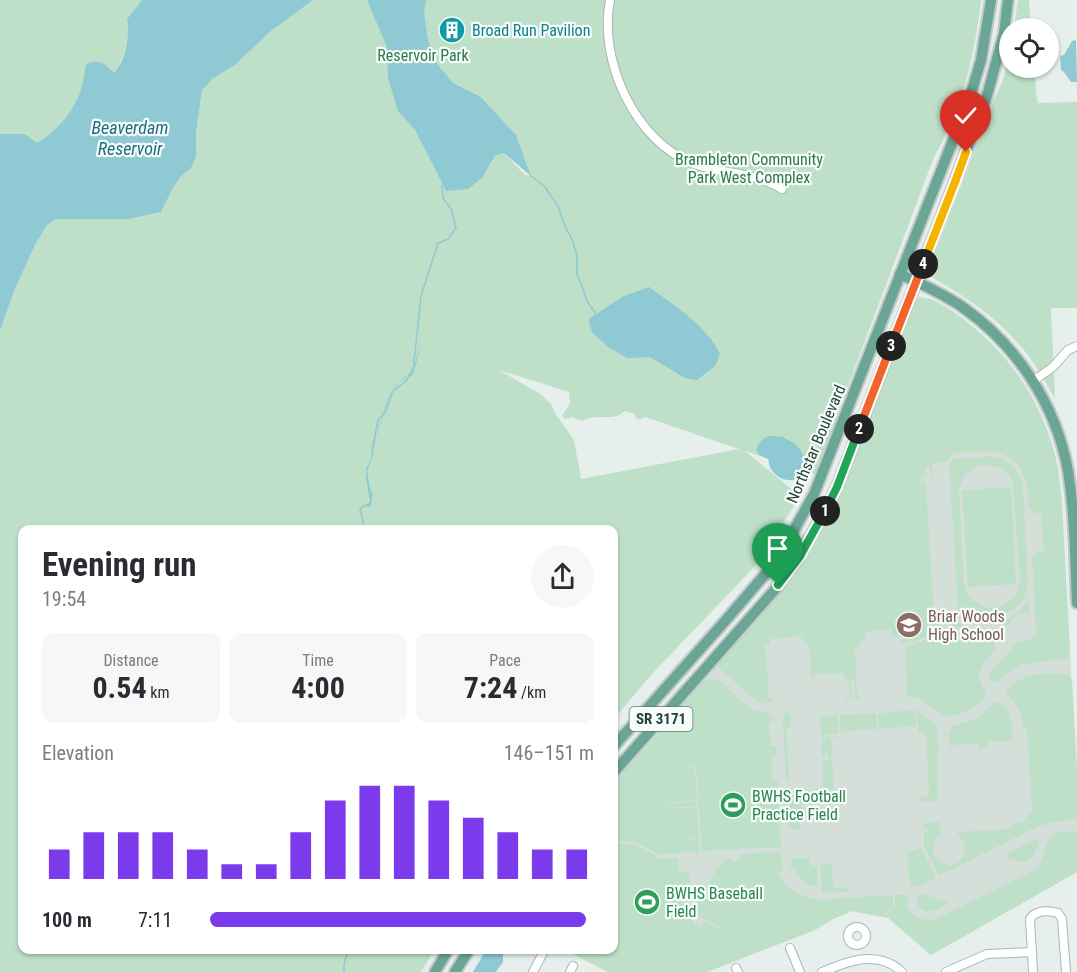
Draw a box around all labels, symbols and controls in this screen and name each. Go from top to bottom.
building icon: Broad Run Pavilion [437,15,467,45]
map controls [999,18,1059,78]
button: locate [999,18,1059,78]
place label: Broad Run Pavilion [472,21,590,40]
park label: Reservoir Park [377,46,469,65]
pin [940,90,991,152]
icon: check [949,99,982,132]
water label: Beaverdam Reservoir [92,117,168,159]
park label: Brambleton Community Park West Complex [675,150,823,187]
pin: 4 [908,249,938,279]
text: 4 [919,254,927,273]
pin: 3 [876,331,906,361]
text: 3 [887,336,895,355]
street label: Northstar Boulevard [783,382,849,506]
pin: 2 [844,414,874,444]
text: 2 [855,419,863,438]
pin: 1 [810,496,840,526]
text: 1 [821,501,829,520]
pin [752,523,803,585]
icon: arrive [761,532,794,565]
text: Evening run [42,545,197,584]
button: share [531,545,594,608]
text: 19:54 [42,587,86,611]
place label: Briar Woods High School [928,607,1005,644]
school or university icon: Briar Woods High School [894,610,924,640]
text: Distance [103,651,159,670]
text: Time [302,651,334,670]
text: Pace [489,651,521,670]
text: 0.54 [92,670,147,705]
text: 4:00 [291,670,345,705]
text: 7:24 [464,670,517,705]
text: km [147,683,170,702]
text: /km [517,683,546,702]
road number: SR 3171 [630,707,692,731]
text: Elevation [42,741,114,765]
text: 146–151 m [504,741,594,765]
place label: BWHS Football Practice Field [752,787,846,824]
sports icon: BWHS Football Practice Field [718,790,748,820]
place label: BWHS Baseball Field [666,884,763,921]
sports icon: BWHS Baseball Field [632,887,662,917]
text: 100 m [42,908,92,932]
text: 7:11 [138,908,172,932]

